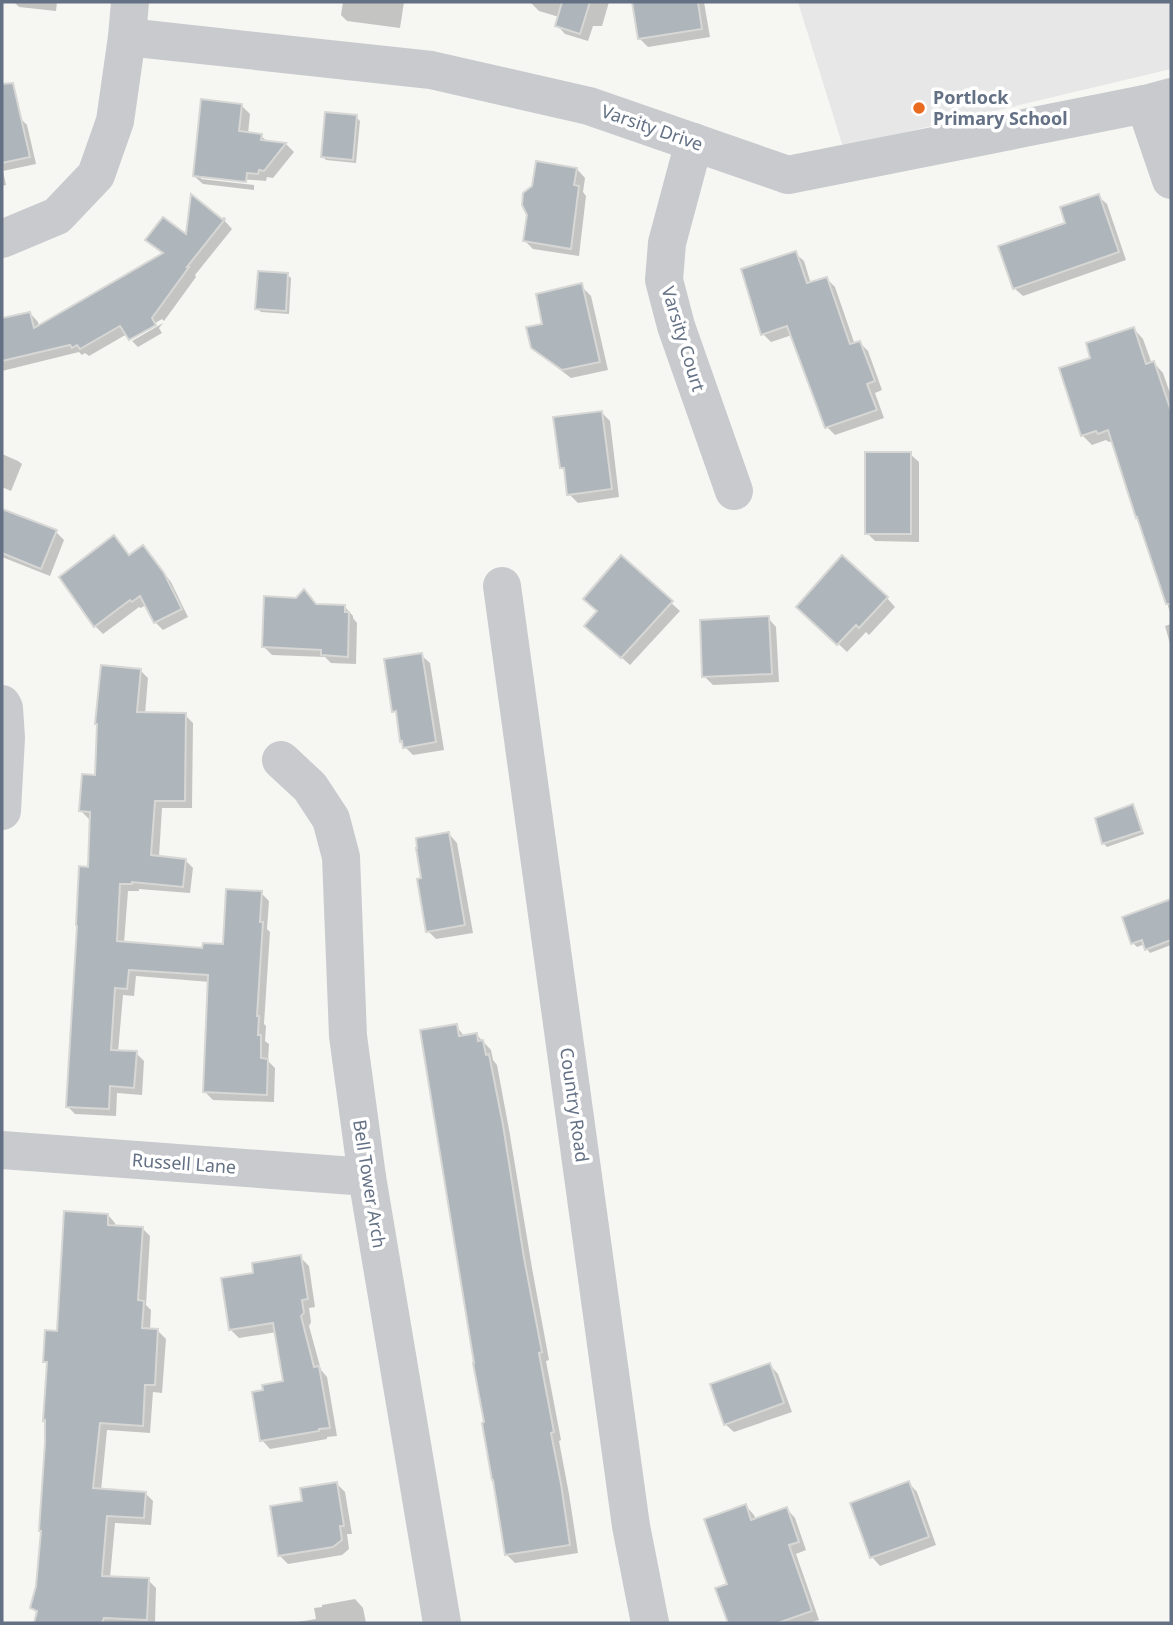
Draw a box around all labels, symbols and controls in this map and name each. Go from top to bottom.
place label: Portlock Primary School [933,85,1068,130]
street label: Varsity Drive [598,98,706,156]
marker: Portlock Primary School [911,100,927,116]
street label: Varsity Court [657,283,712,395]
street label: Country Road [555,1046,595,1164]
street label: Bell Tower Arch [348,1118,392,1250]
street label: Russell Lane [131,1147,237,1179]

